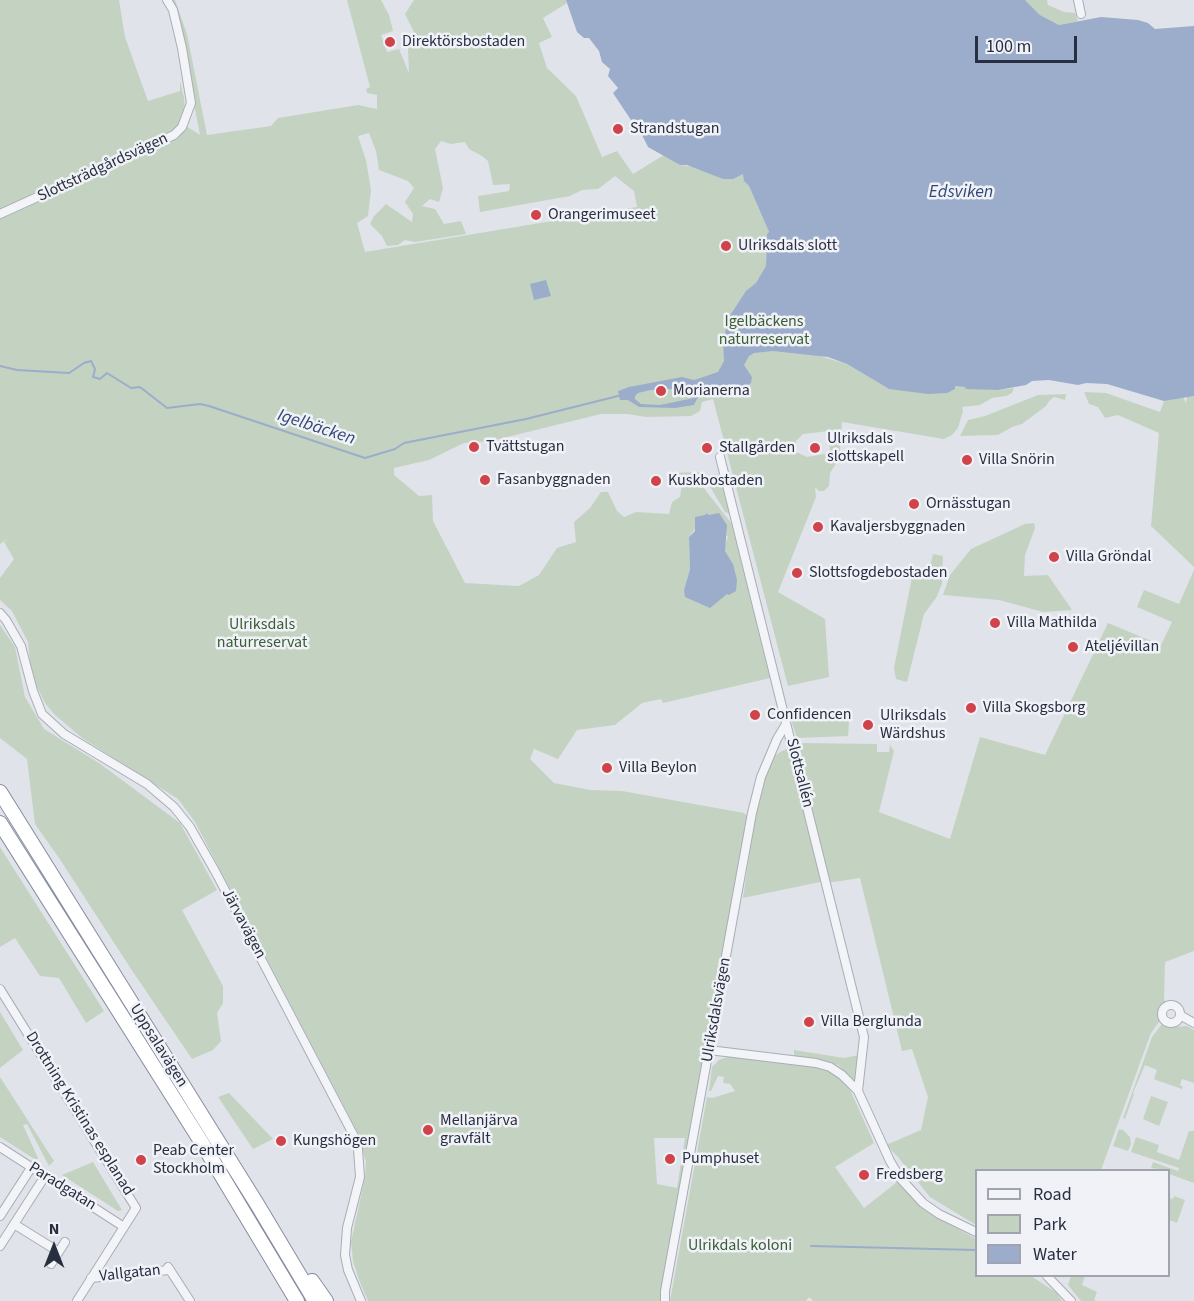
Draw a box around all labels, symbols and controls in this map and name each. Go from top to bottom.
scale bar [978,24,1080,62]
place label: Direktörsbostaden [402,32,525,52]
text: 100 m [986,34,1031,59]
marker: Direktörsbostaden [383,35,397,49]
place label: Strandstugan [630,119,720,139]
marker: Strandstugan [611,122,625,136]
street label: Slottsträdgårdsvägen [35,129,171,207]
water label: Edsviken [929,182,993,204]
place label: Orangerimuseet [548,205,656,225]
marker: Orangerimuseet [529,208,543,222]
place label: Ulriksdals slott [738,236,837,256]
marker: Ulriksdals slott [719,239,733,253]
park label: Igelbäckens naturreservat [719,312,809,350]
place label: Morianerna [673,381,750,401]
marker: Morianerna [654,384,668,398]
water label: Igelbäcken [274,405,358,451]
place label: Ulriksdals slottskapell [827,429,904,467]
place label: Tvättstugan [486,437,565,457]
place label: Stallgården [719,438,795,458]
marker: Tvättstugan [467,440,481,454]
marker: Stallgården [700,441,714,455]
marker: Ulriksdals slottskapell [808,441,822,455]
place label: Villa Snörin [979,450,1055,470]
marker: Villa Snörin [960,453,974,467]
place label: Fasanbyggnaden [497,470,611,490]
place label: Kuskbostaden [668,471,763,491]
marker: Fasanbyggnaden [478,473,492,487]
marker: Kuskbostaden [649,474,663,488]
place label: Ornässtugan [926,494,1011,514]
marker: Ornässtugan [907,497,921,511]
place label: Kavaljersbyggnaden [830,517,966,537]
marker: Kavaljersbyggnaden [811,520,825,534]
place label: Villa Gröndal [1066,547,1151,567]
marker: Villa Gröndal [1047,550,1061,564]
place label: Slottsfogdebostaden [809,563,947,583]
marker: Slottsfogdebostaden [790,566,804,580]
place label: Villa Mathilda [1007,613,1097,633]
park label: Ulriksdals naturreservat [217,615,307,653]
marker: Villa Mathilda [988,616,1002,630]
place label: Ateljévillan [1085,637,1159,657]
marker: Ateljévillan [1066,640,1080,654]
place label: Villa Skogsborg [983,698,1085,718]
marker: Villa Skogsborg [964,701,978,715]
place label: Confidencen [767,705,851,725]
place label: Ulriksdals Wärdshus [880,706,946,744]
marker: Confidencen [748,708,762,722]
marker: Ulriksdals Wärdshus [861,718,875,732]
street label: Slottsallén [781,736,817,810]
place label: Villa Beylon [619,758,697,778]
marker: Villa Beylon [600,761,614,775]
street label: Järvavägen [217,886,269,962]
street label: Ulriksdalsvägen [698,956,736,1064]
street label: Uppsalavägen [125,1001,191,1091]
place label: Villa Berglunda [821,1012,922,1032]
marker: Villa Berglunda [802,1015,816,1029]
street label: Drottning Kristinas esplanad [21,1029,137,1199]
place label: Mellanjärva gravfält [440,1111,518,1149]
marker: Mellanjärva gravfält [421,1123,435,1137]
place label: Kungshögen [293,1131,376,1151]
marker: Kungshögen [274,1134,288,1148]
place label: Peab Center Stockholm [153,1141,234,1179]
place label: Pumphuset [682,1149,759,1169]
marker: Pumphuset [663,1152,677,1166]
marker: Peab Center Stockholm [134,1153,148,1167]
street label: Paradgatan [25,1159,99,1215]
place label: Fredsberg [876,1165,943,1185]
marker: Fredsberg [857,1168,871,1182]
legend [975,1169,1170,1277]
text: Road [1033,1182,1072,1207]
text: Park [1033,1212,1067,1237]
north arrow [24,1217,84,1277]
text: N [49,1218,59,1240]
park label: Ulrikdals koloni [688,1236,792,1256]
text: Water [1033,1242,1077,1267]
street label: Vallgatan [98,1261,162,1287]

